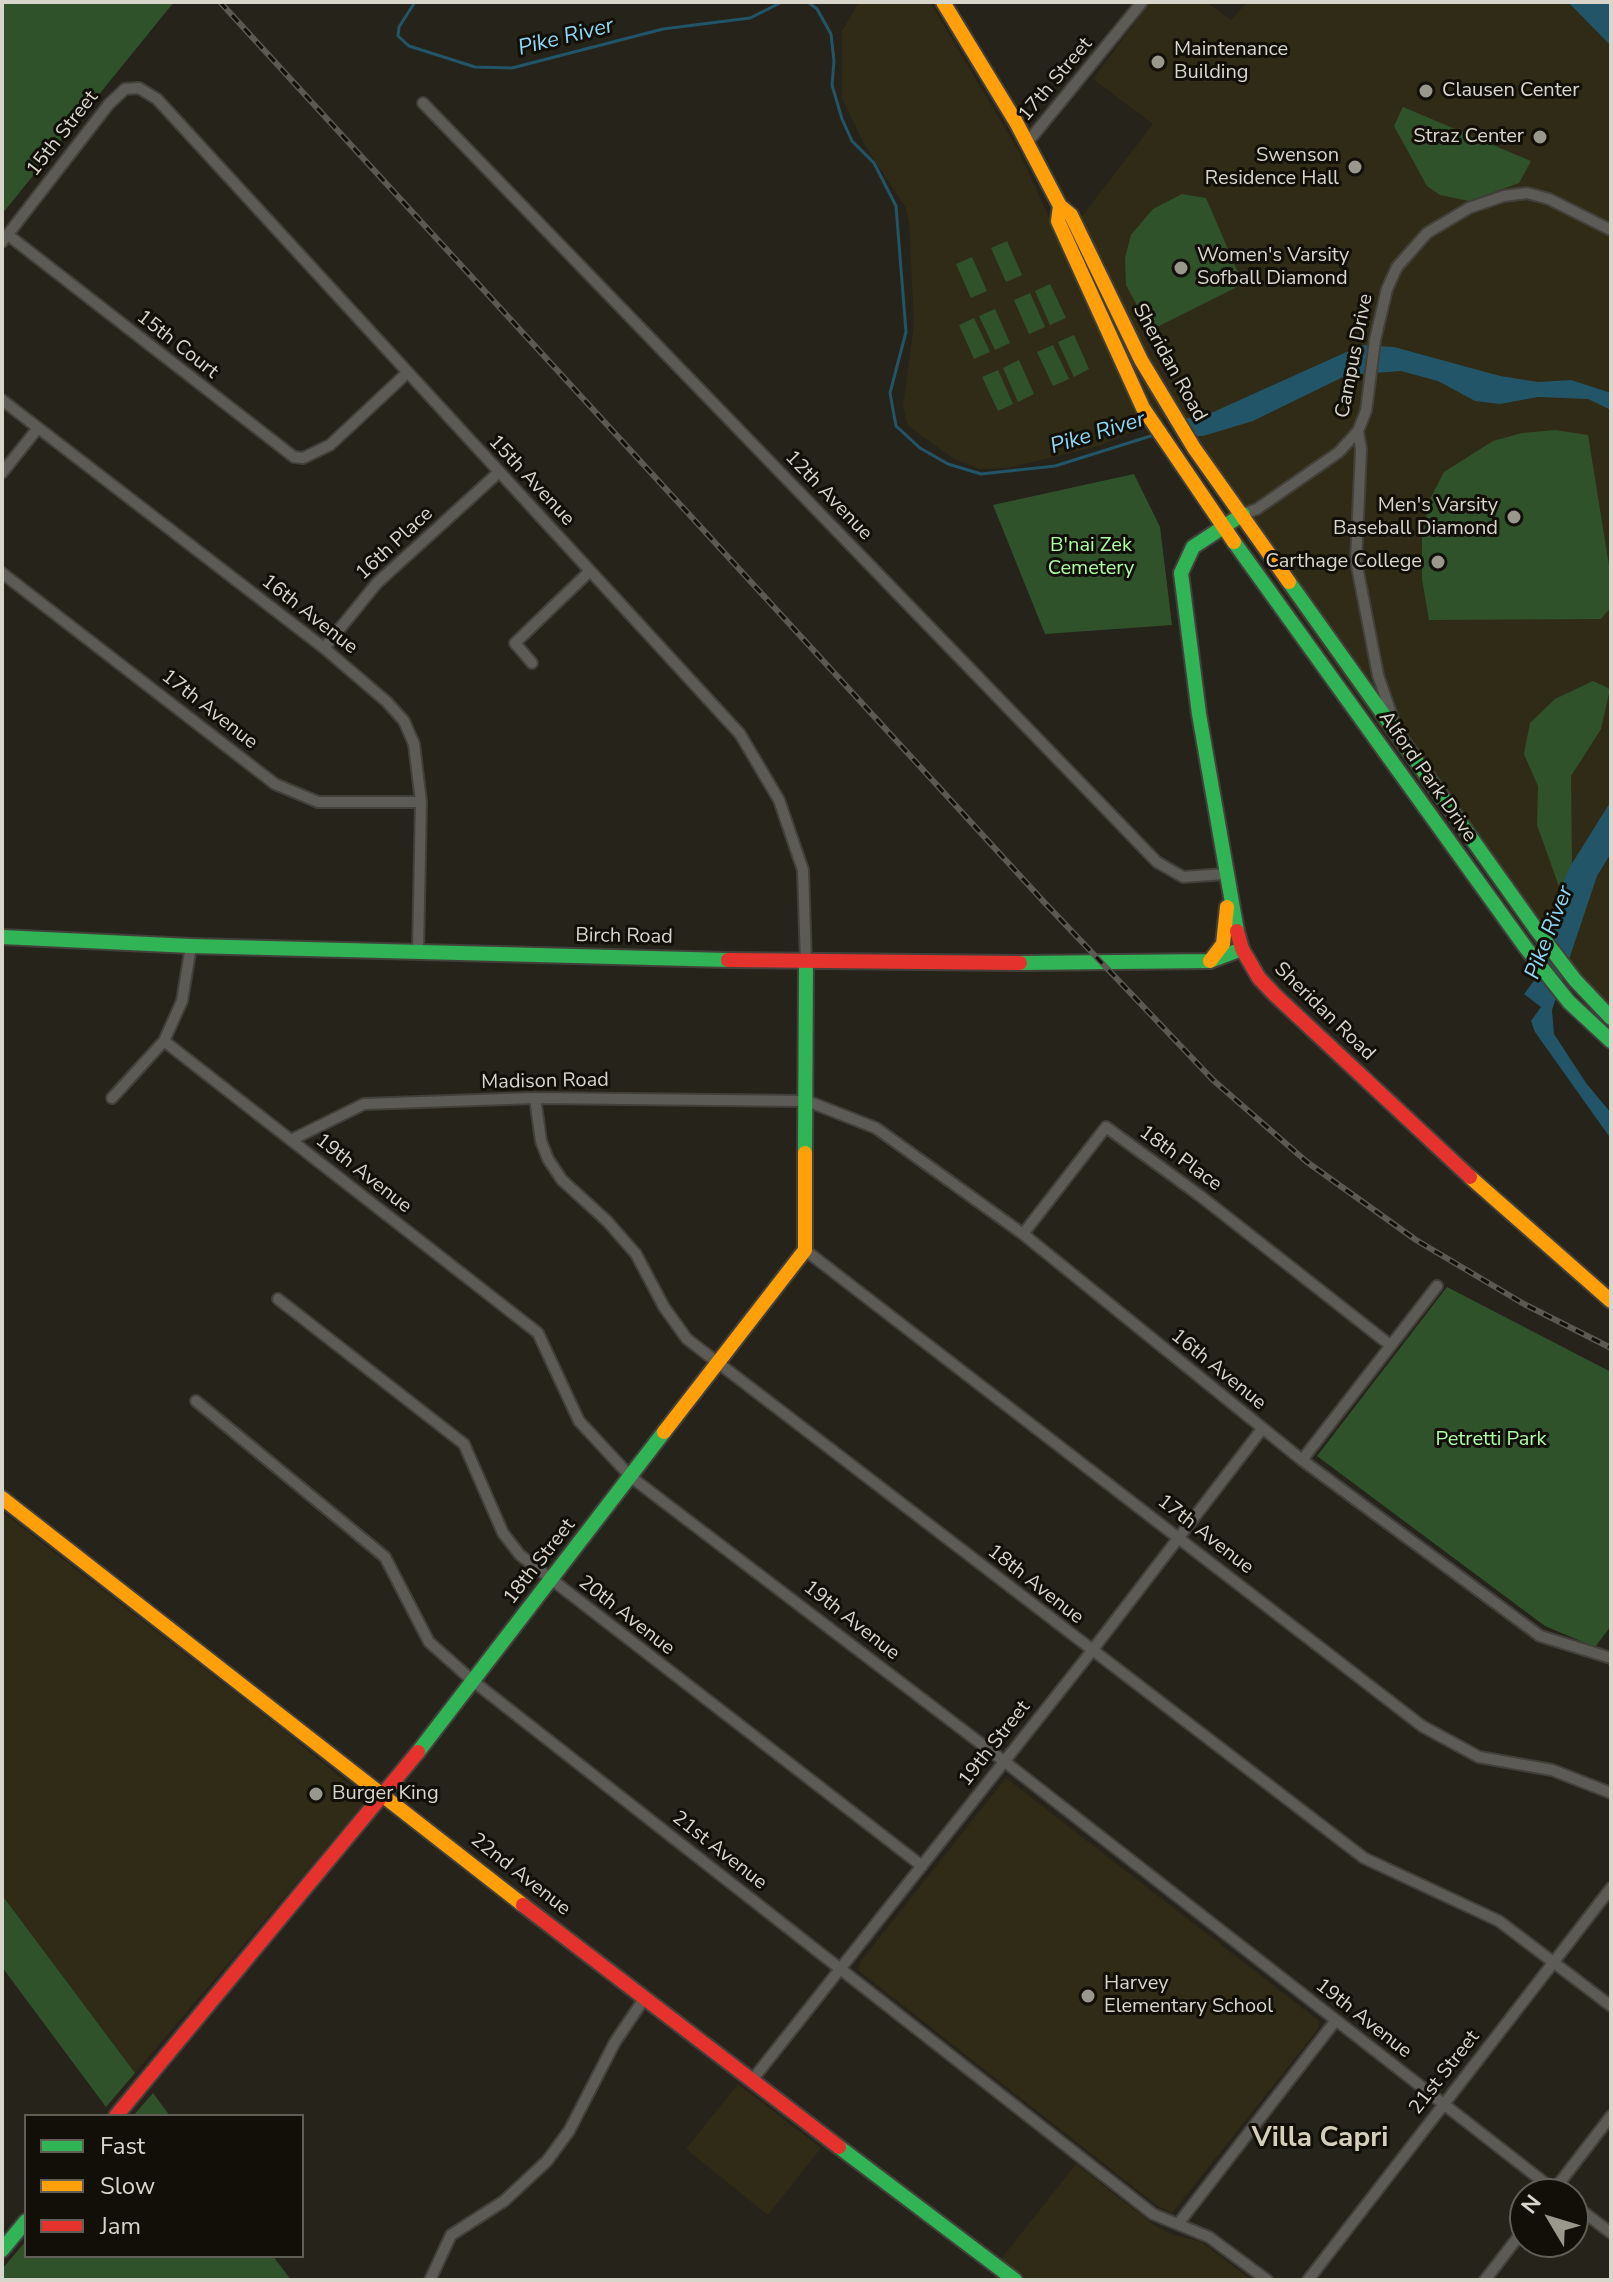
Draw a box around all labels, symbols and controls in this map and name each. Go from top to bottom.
water label: Pike River [515,13,617,63]
street label: 17th Street [1014,33,1098,127]
place label: Maintenance Building [1174,38,1288,85]
marker: Maintenance Building [1149,53,1167,71]
place label: Clausen Center [1442,79,1579,103]
marker: Clausen Center [1417,82,1435,100]
street label: 15th Street [22,86,104,182]
place label: Straz Center [1413,125,1524,149]
marker: Straz Center [1531,128,1549,146]
place label: Swenson Residence Hall [1205,144,1339,191]
marker: Swenson Residence Hall [1346,158,1364,176]
place label: Women's Varsity Sofball Diamond [1197,244,1349,291]
marker: Women's Varsity Sofball Diamond [1172,259,1190,277]
street label: Campus Drive [1331,292,1379,420]
street label: Sheridan Road [1127,300,1211,426]
street label: 15th Court [131,306,223,384]
water label: Pike River [1047,407,1149,461]
street label: 15th Avenue [483,431,579,531]
street label: 12th Avenue [779,446,877,546]
place label: Men's Varsity Baseball Diamond [1333,494,1498,541]
street label: 16th Place [352,502,438,586]
marker: Men's Varsity Baseball Diamond [1505,508,1523,526]
park label: B'nai Zek Cemetery [1048,534,1134,581]
place label: Carthage College [1266,550,1422,574]
marker: Carthage College [1429,553,1447,571]
street label: 16th Avenue [256,570,362,660]
street label: 17th Avenue [156,665,262,755]
street label: Alford Park Drive [1373,707,1481,847]
water label: Pike River [1520,883,1580,983]
street label: Birch Road [575,924,673,950]
street label: Sheridan Road [1268,958,1380,1066]
street label: Madison Road [481,1069,609,1095]
street label: 18th Place [1134,1121,1226,1197]
street label: 19th Avenue [310,1129,416,1219]
street label: 16th Avenue [1166,1324,1270,1416]
park label: Petretti Park [1436,1428,1546,1452]
street label: 17th Avenue [1152,1490,1258,1580]
street label: 18th Street [499,1514,581,1610]
street label: 18th Avenue [982,1540,1088,1630]
street label: 20th Avenue [573,1571,679,1661]
street label: 19th Avenue [798,1576,904,1666]
street label: 19th Street [954,1696,1036,1792]
place label: Burger King [332,1782,439,1806]
marker: Burger King [307,1785,325,1803]
street label: 21st Avenue [667,1807,771,1895]
street label: 22nd Avenue [465,1829,575,1921]
place label: Harvey Elementary School [1104,1972,1273,2019]
street label: 19th Avenue [1310,1974,1416,2064]
marker: Harvey Elementary School [1079,1987,1097,2005]
street label: 21st Street [1405,2026,1485,2120]
legend [24,2114,304,2258]
district label: Villa Capri [1252,2122,1388,2156]
text: Fast [100,2130,145,2162]
text: Slow [100,2170,155,2202]
north arrow [1509,2178,1589,2258]
text: N [1515,2189,1549,2220]
text: Jam [100,2210,141,2242]

